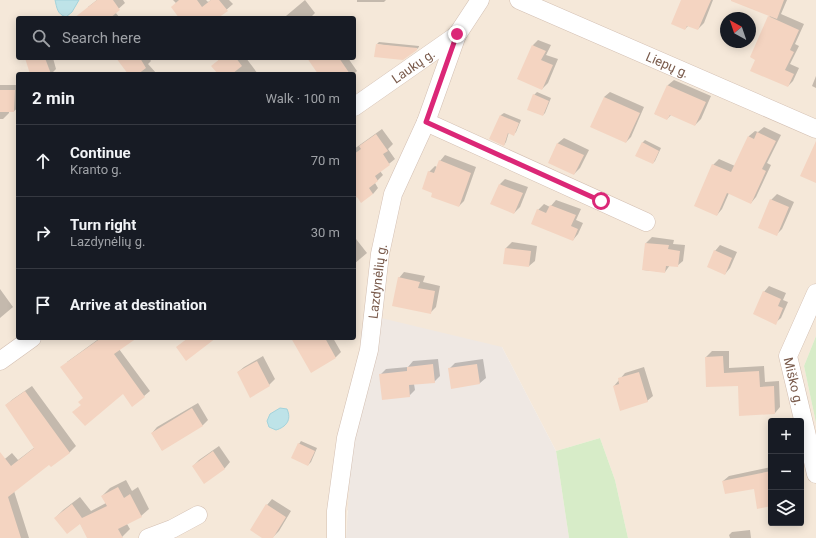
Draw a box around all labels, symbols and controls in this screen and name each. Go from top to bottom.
north arrow [720,12,756,48]
search box [16,16,356,60]
route end [448,25,466,43]
icon: search [30,27,52,49]
text: Search here [62,29,141,47]
street label: Laukų g. [389,46,438,86]
street label: Liepų g. [644,49,691,81]
text: 2 min [32,88,75,108]
text: Walk · 100 m [265,91,340,106]
text: Continue [70,144,131,162]
icon: ahead [32,150,54,172]
text: 70 m [311,153,340,168]
text: Kranto g. [70,162,122,177]
route start [592,192,610,210]
text: Turn right [70,216,136,234]
icon: right [32,222,54,244]
text: 30 m [311,225,340,240]
text: Lazdynėlių g. [70,234,145,249]
street label: Lazdynėlių g. [366,242,390,320]
icon: arrive [32,294,54,316]
text: Arrive at destination [70,296,207,314]
street label: Miško g. [781,356,807,407]
map controls [768,418,804,526]
button: + [768,418,804,454]
button: − [768,454,804,490]
button: layers [768,490,804,526]

